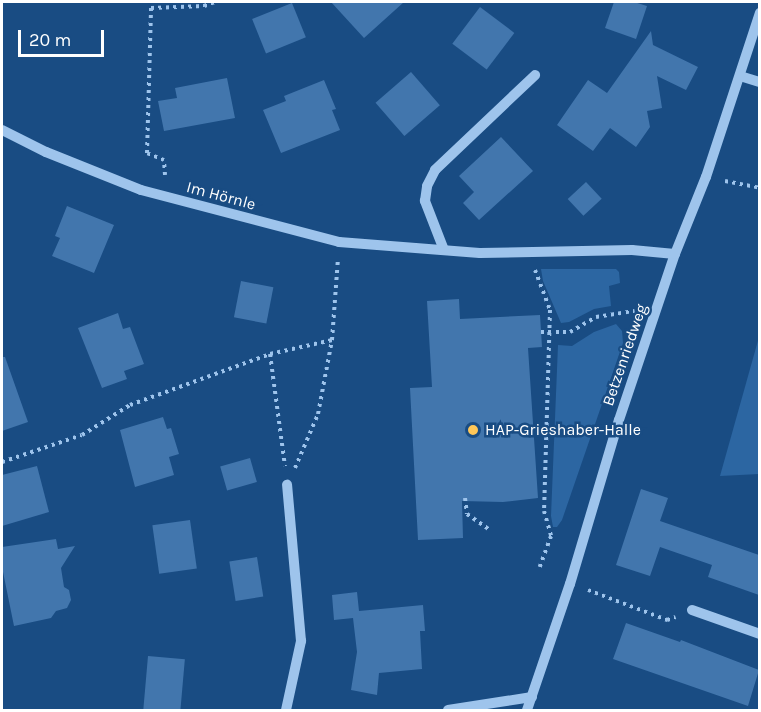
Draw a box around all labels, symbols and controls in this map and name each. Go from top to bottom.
scale bar [21,18,106,56]
text: 20 m [29,29,71,51]
street label: Im Hörnle [184,178,258,214]
street label: Betzenriedweg [599,301,651,409]
place label: HAP-Grieshaber-Halle [485,420,641,440]
marker: HAP-Grieshaber-Halle [466,423,480,437]

